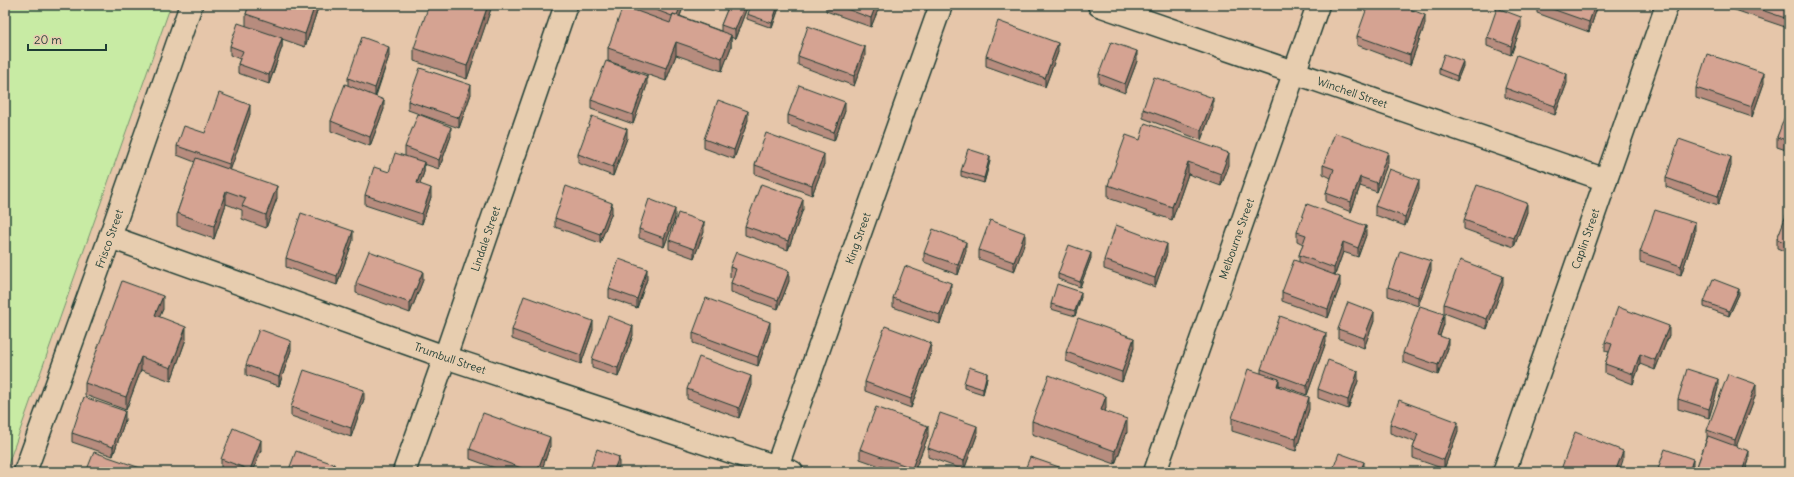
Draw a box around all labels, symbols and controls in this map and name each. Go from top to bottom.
scale bar [28,26,106,52]
text: 20 m [34,32,62,47]
street label: Winchell Street [1315,74,1390,111]
street label: Melbourne Street [1216,196,1257,281]
street label: Lindale Street [468,204,503,273]
street label: Caplin Street [1568,206,1602,271]
street label: Frisco Street [92,207,126,270]
street label: King Street [842,210,874,266]
street label: Trumbull Street [412,339,488,377]

